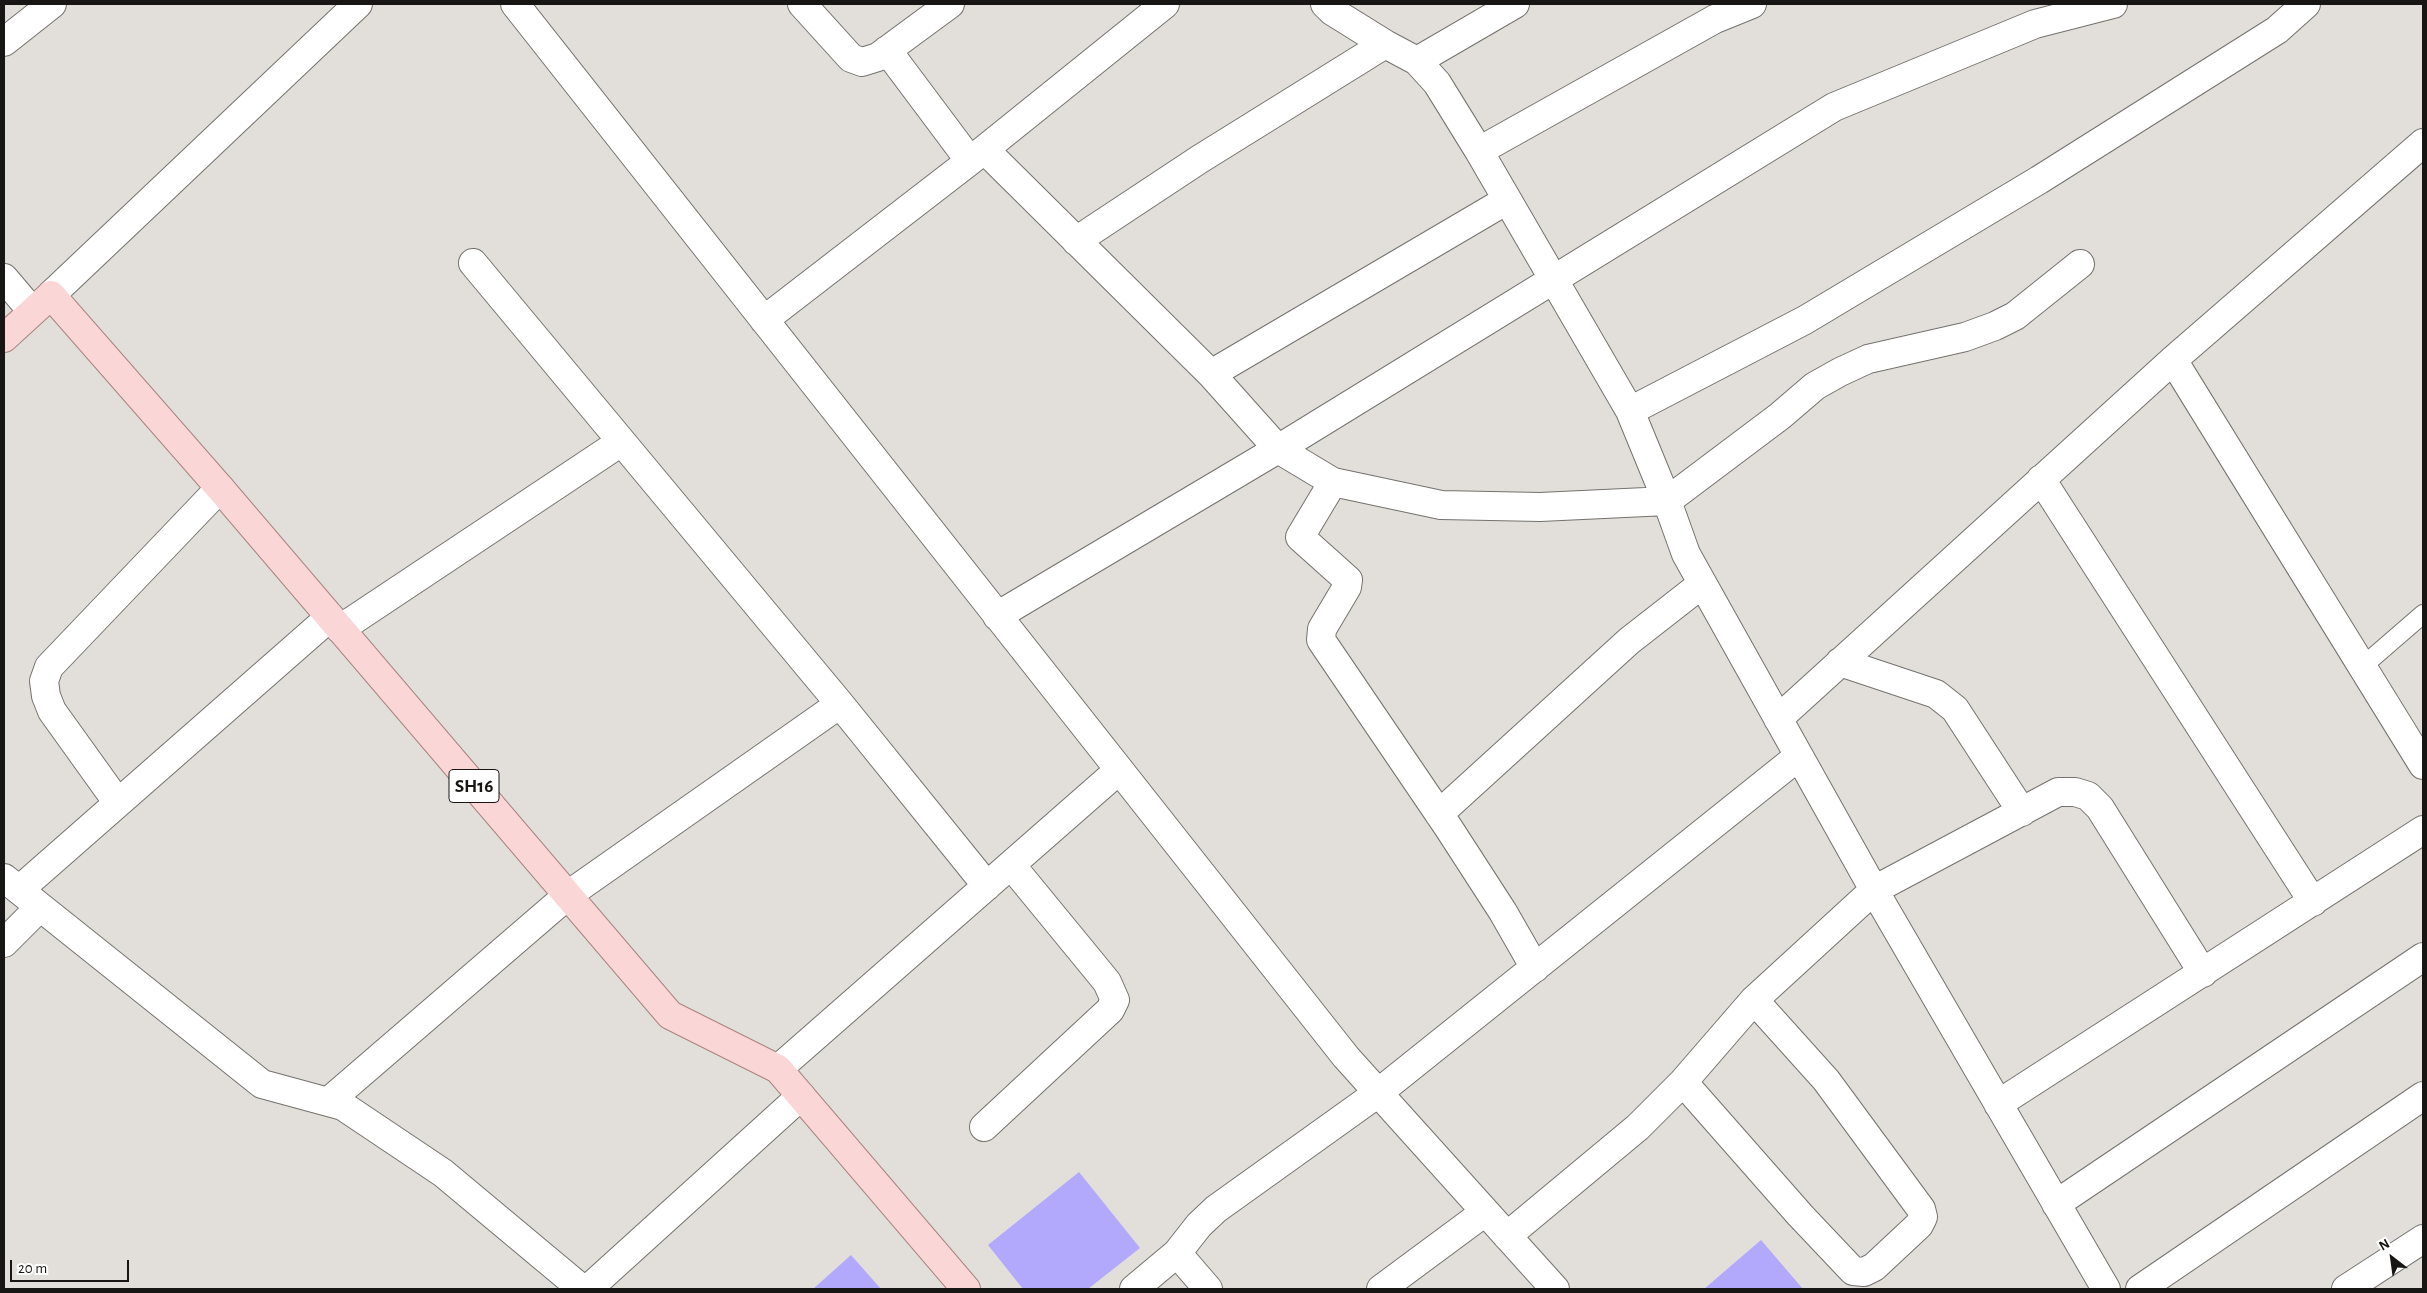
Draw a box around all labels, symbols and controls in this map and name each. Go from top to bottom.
road number: SH16 [449,769,499,802]
north arrow [2367,1233,2417,1283]
text: N [2377,1237,2392,1254]
scale bar [12,1250,131,1282]
text: 20 m [18,1261,47,1276]

